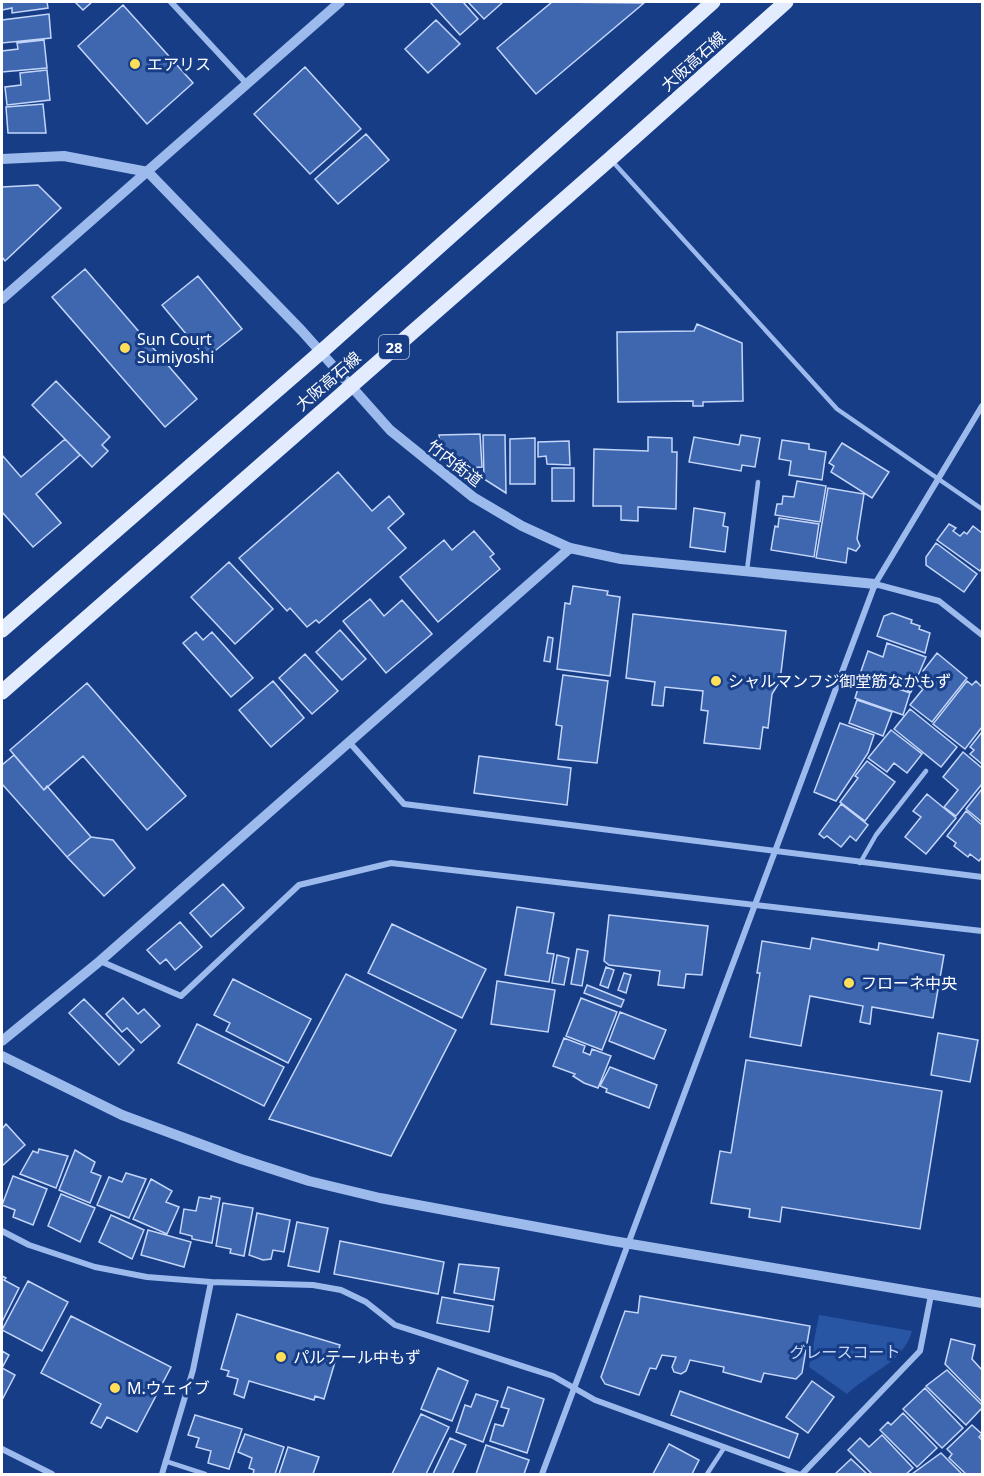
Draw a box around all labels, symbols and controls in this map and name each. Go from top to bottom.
street label: 大阪高石線 [656,26,730,96]
place label: エアリス [147,53,211,75]
marker: エアリス [128,57,142,71]
place label: Sun Court Sumiyoshi [137,328,214,368]
road number: 28 [379,335,409,359]
marker: Sun Court Sumiyoshi [118,341,132,355]
street label: 大阪高石線 [291,346,365,416]
street label: 竹内街道 [423,435,487,491]
place label: シャルマンフジ御堂筋なかもず [728,670,952,692]
marker: シャルマンフジ御堂筋なかもず [709,674,723,688]
place label: フローネ中央 [861,972,957,994]
marker: フローネ中央 [842,976,856,990]
park label: グレースコート [789,1341,901,1363]
place label: パルテール中もず [293,1346,421,1368]
marker: パルテール中もず [274,1350,288,1364]
place label: M.ウェイブ [127,1377,210,1399]
marker: M.ウェイブ [108,1381,122,1395]

